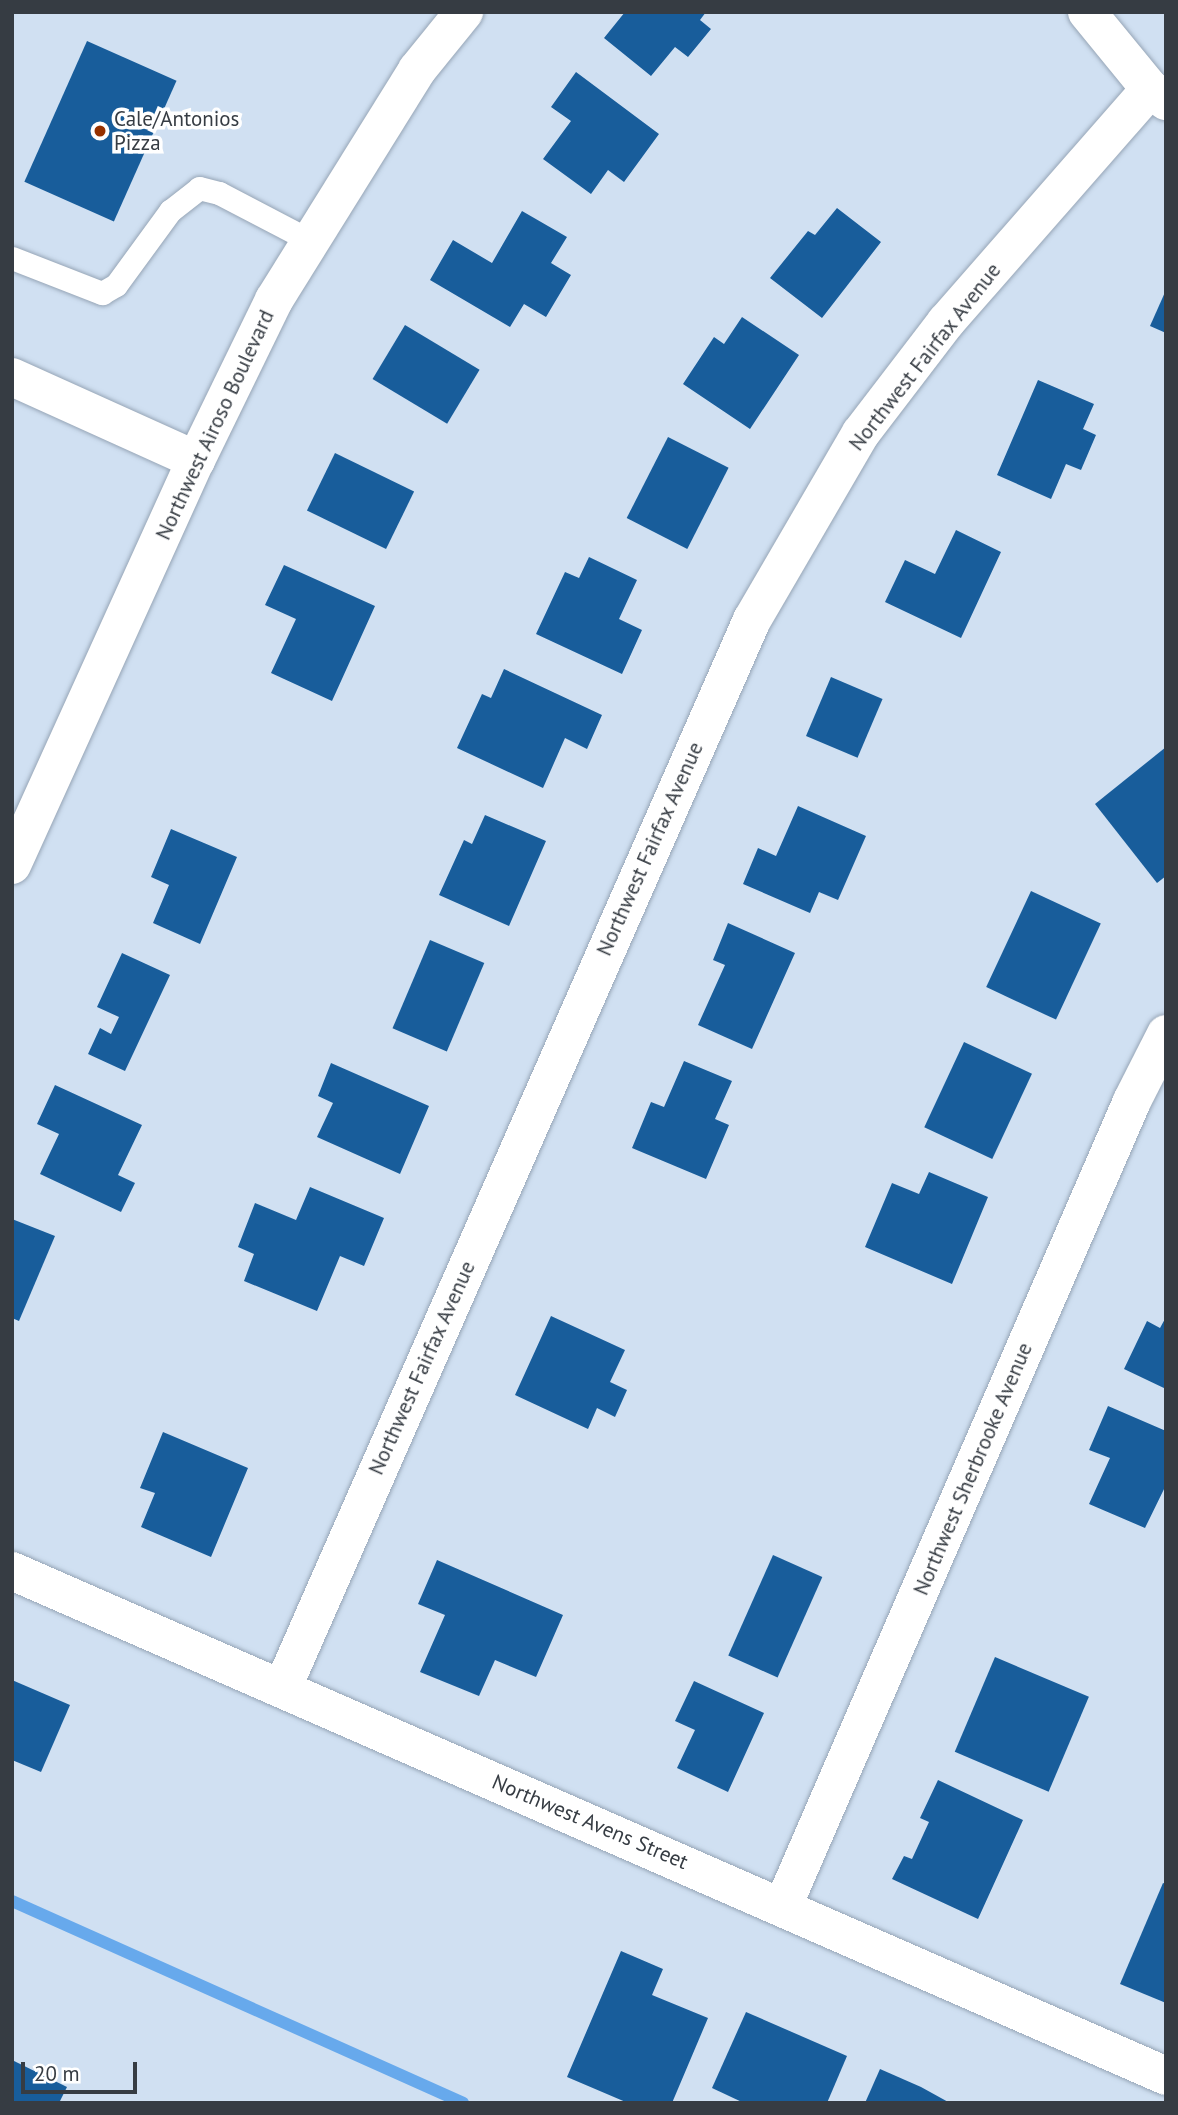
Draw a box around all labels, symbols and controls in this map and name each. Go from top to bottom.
place label: Cale/Antonios Pizza [114,106,239,156]
marker: Cale/Antonios Pizza [92,123,108,139]
street label: Northwest Fairfax Avenue [844,258,1006,456]
street label: Northwest Airoso Boulevard [150,306,280,544]
street label: Northwest Fairfax Avenue [591,738,709,960]
street label: Northwest Fairfax Avenue [363,1257,481,1479]
street label: Northwest Sherbrooke Avenue [908,1339,1038,1599]
street label: Northwest Avens Street [488,1769,692,1875]
scale bar [24,2048,140,2092]
text: 20 m [34,2060,80,2087]

